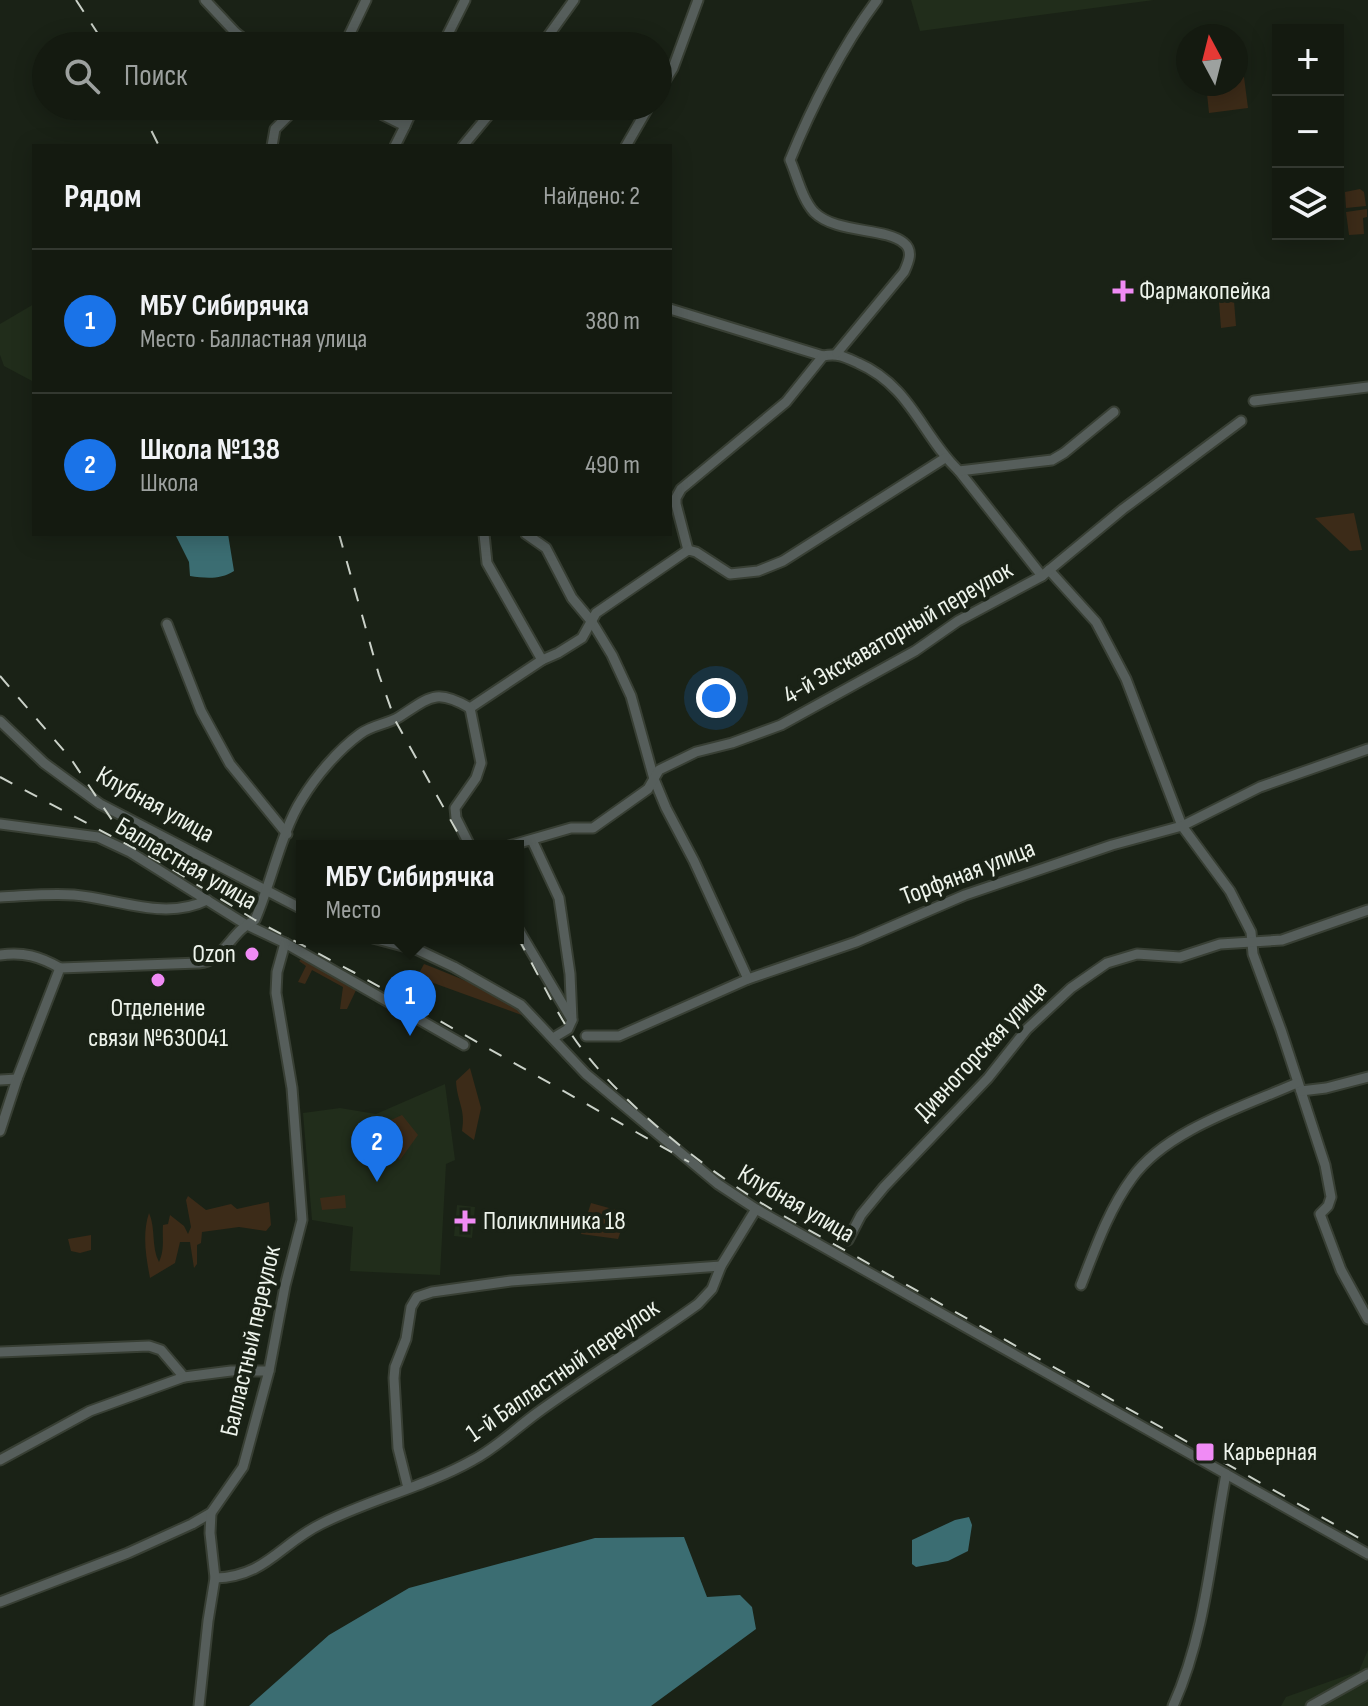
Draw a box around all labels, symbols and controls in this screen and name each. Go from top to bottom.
north arrow [1176,24,1248,96]
map controls [1272,24,1344,240]
button: + [1272,24,1344,96]
search box [32,32,672,120]
icon: search [60,54,104,98]
text: Поиск [124,58,187,94]
button: − [1272,96,1344,168]
button: layers [1272,168,1344,240]
text: Рядом [64,176,142,217]
text: Найдено: 2 [543,181,640,212]
place label: Фармакопейка [1139,276,1271,307]
marker: Фармакопейка [1114,282,1132,300]
text: МБУ Сибирячка [140,288,309,324]
text: 1 [85,306,95,337]
text: 380 m [585,306,640,337]
text: Место · Балластная улица [140,324,367,355]
text: Школа №138 [140,432,280,468]
text: 2 [84,450,96,481]
text: 490 m [585,450,640,481]
text: Школа [140,468,199,499]
street label: 4-й Экскаваторный переулок [778,554,1019,711]
your location [696,678,736,718]
street label: Клубная улица [91,760,219,850]
street label: Балластная улица [110,811,262,917]
street label: Торфяная улица [896,833,1040,913]
popup [296,840,524,944]
text: МБУ Сибирячка [326,859,495,895]
text: Место [326,895,381,926]
place label: Ozon [192,939,236,970]
marker: Ozon [243,945,261,963]
pin: 1 [384,970,436,1036]
marker: Отделение связи №630041 [149,971,167,989]
street label: Дивногорская улица [908,975,1054,1127]
place label: Отделение связи №630041 [88,993,228,1054]
pin: 2 [351,1116,403,1182]
street label: Клубная улица [732,1158,860,1250]
place label: Поликлиника 18 [483,1206,626,1237]
marker: Поликлиника 18 [454,1210,476,1232]
street label: Балластный переулок [214,1243,288,1439]
street label: 1-й Балластный переулок [461,1293,666,1449]
place label: Карьерная [1223,1437,1317,1468]
marker: Карьерная [1194,1441,1216,1463]

